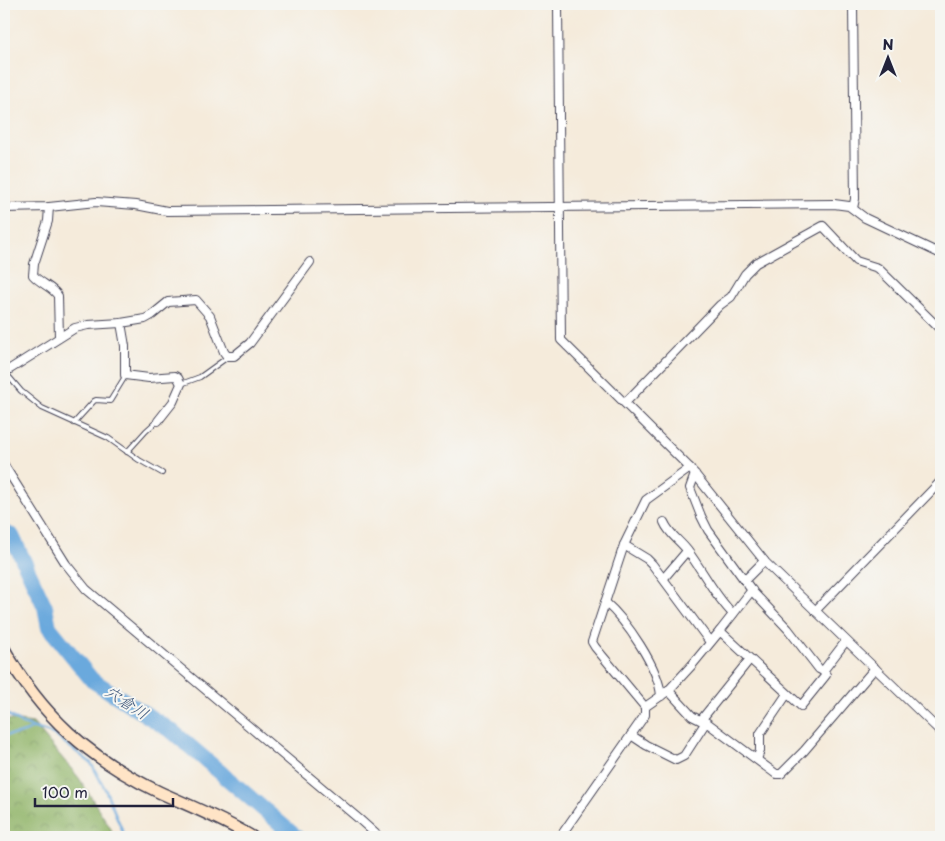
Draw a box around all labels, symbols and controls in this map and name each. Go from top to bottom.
north arrow [862,32,912,82]
text: N [882,34,894,55]
water label: 穴倉川 [101,678,154,724]
scale bar [35,776,172,808]
text: 100 m [42,780,88,803]

